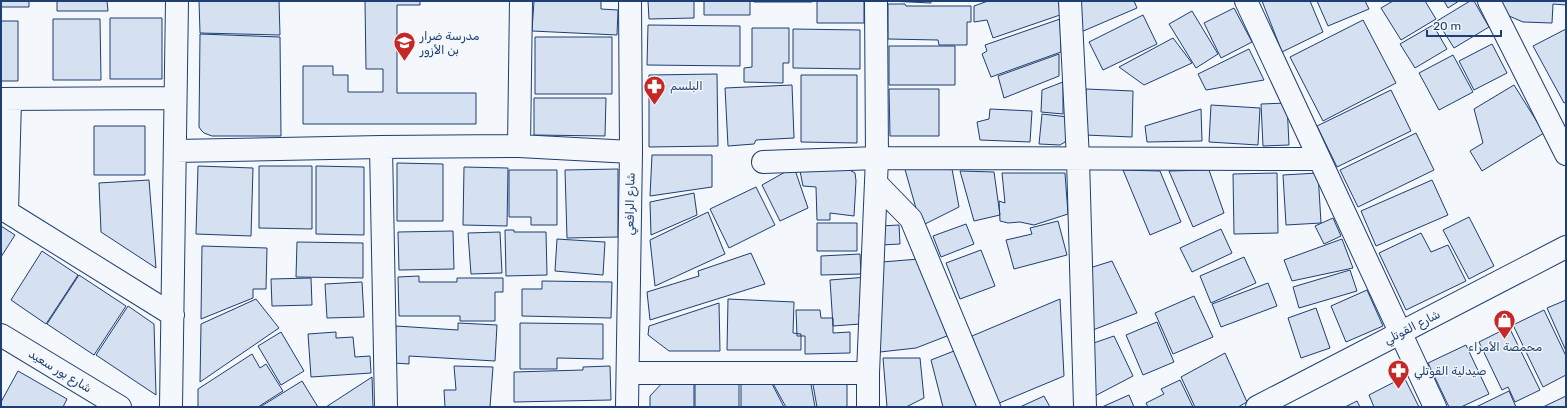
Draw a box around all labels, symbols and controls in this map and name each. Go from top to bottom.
scale bar [1427,12,1501,38]
text: 20 m [1433,19,1461,33]
place label: مدرسة ضرار بن الأزور [419,29,480,58]
school or university icon: مدرسة ضرار بن الأزور [391,30,417,63]
pharmacy icon: البلسم [641,73,667,106]
place label: البلسم [670,79,703,94]
street label: شارع الرافعي [622,172,640,236]
street label: شارع القوتلي [1382,307,1443,349]
shop icon: محمصة الأمراء [1492,307,1518,340]
place label: محمصة الأمراء [1468,340,1543,355]
street label: شارع بور سعيد [25,347,94,397]
pharmacy icon: صيدلية القوتلي [1386,358,1412,391]
place label: صيدلية القوتلي [1414,364,1486,380]

